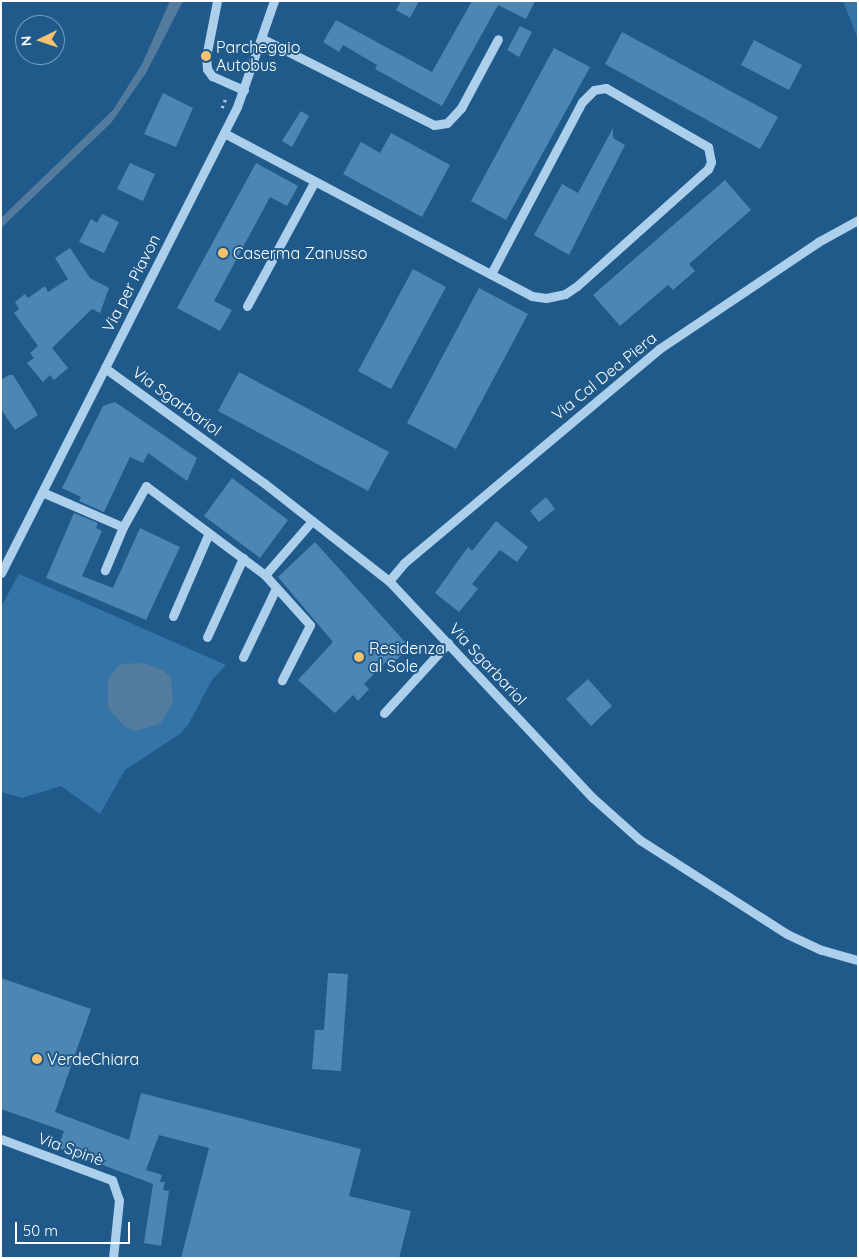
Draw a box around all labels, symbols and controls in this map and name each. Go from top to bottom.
north arrow [15,15,65,65]
text: N [17,35,35,47]
place label: Parcheggio Autobus [216,37,300,75]
marker: Parcheggio Autobus [200,50,212,62]
street label: Via per Piavon [98,231,164,335]
place label: Caserma Zanusso [233,243,368,263]
marker: Caserma Zanusso [217,247,229,259]
street label: Via Cal Dea Piera [548,328,660,424]
street label: Via Sgarbariol [129,362,225,440]
street label: Via Sgarbariol [445,619,531,709]
place label: Residenza al Sole [369,638,445,676]
marker: Residenza al Sole [353,651,365,663]
place label: VerdeChiara [47,1049,139,1069]
marker: VerdeChiara [31,1053,43,1065]
street label: Via Spinè [36,1128,106,1170]
scale bar [18,1212,132,1244]
text: 50 m [23,1221,58,1240]

